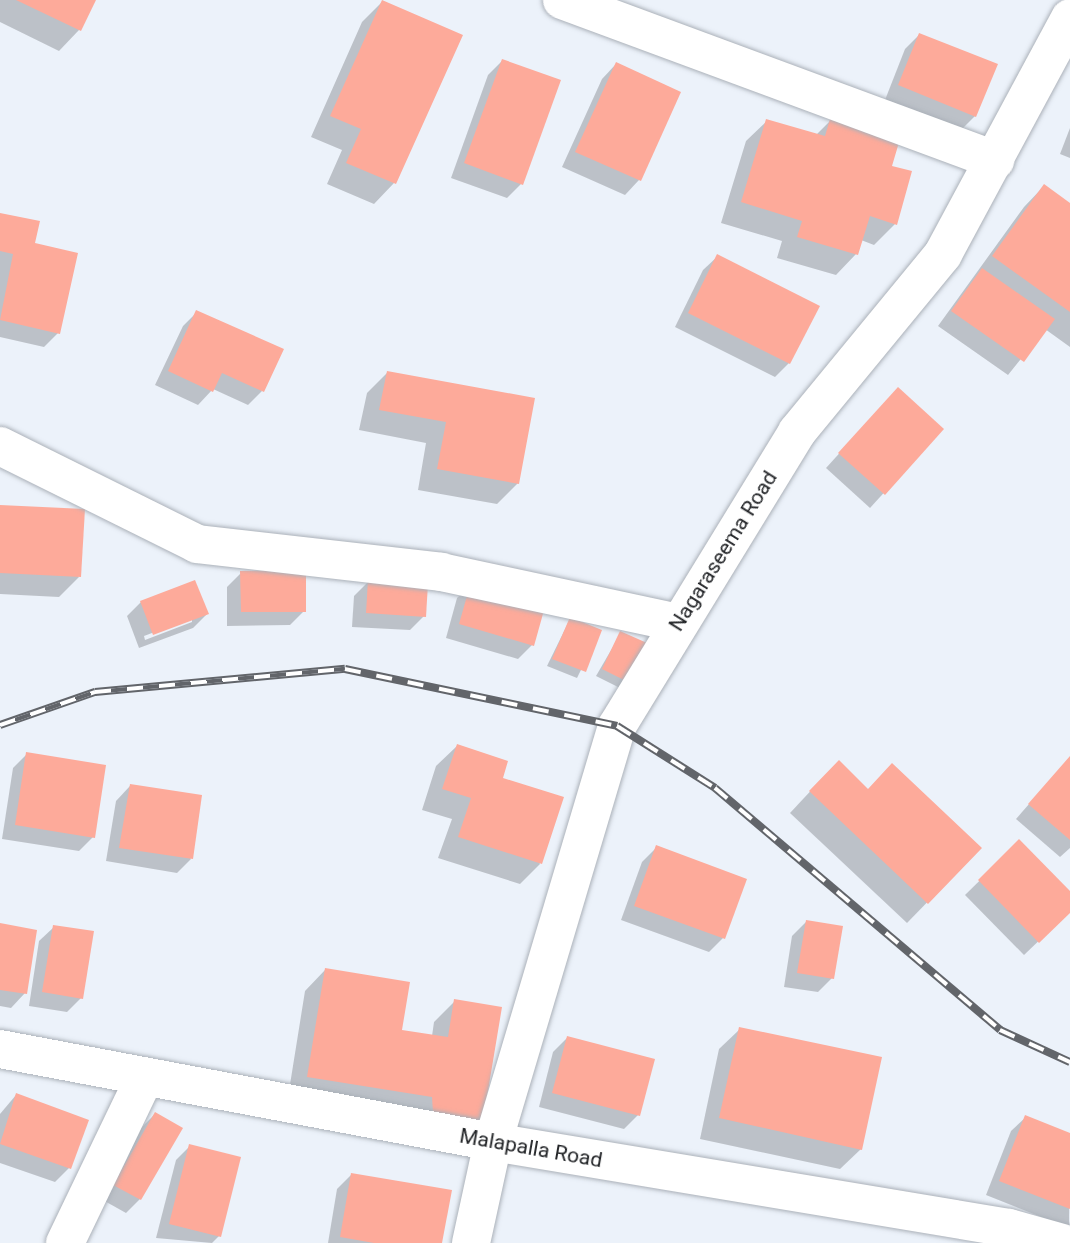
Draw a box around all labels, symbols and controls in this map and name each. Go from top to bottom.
street label: Nagaraseema Road [664,466,782,636]
street label: Malapalla Road [458,1123,604,1173]

